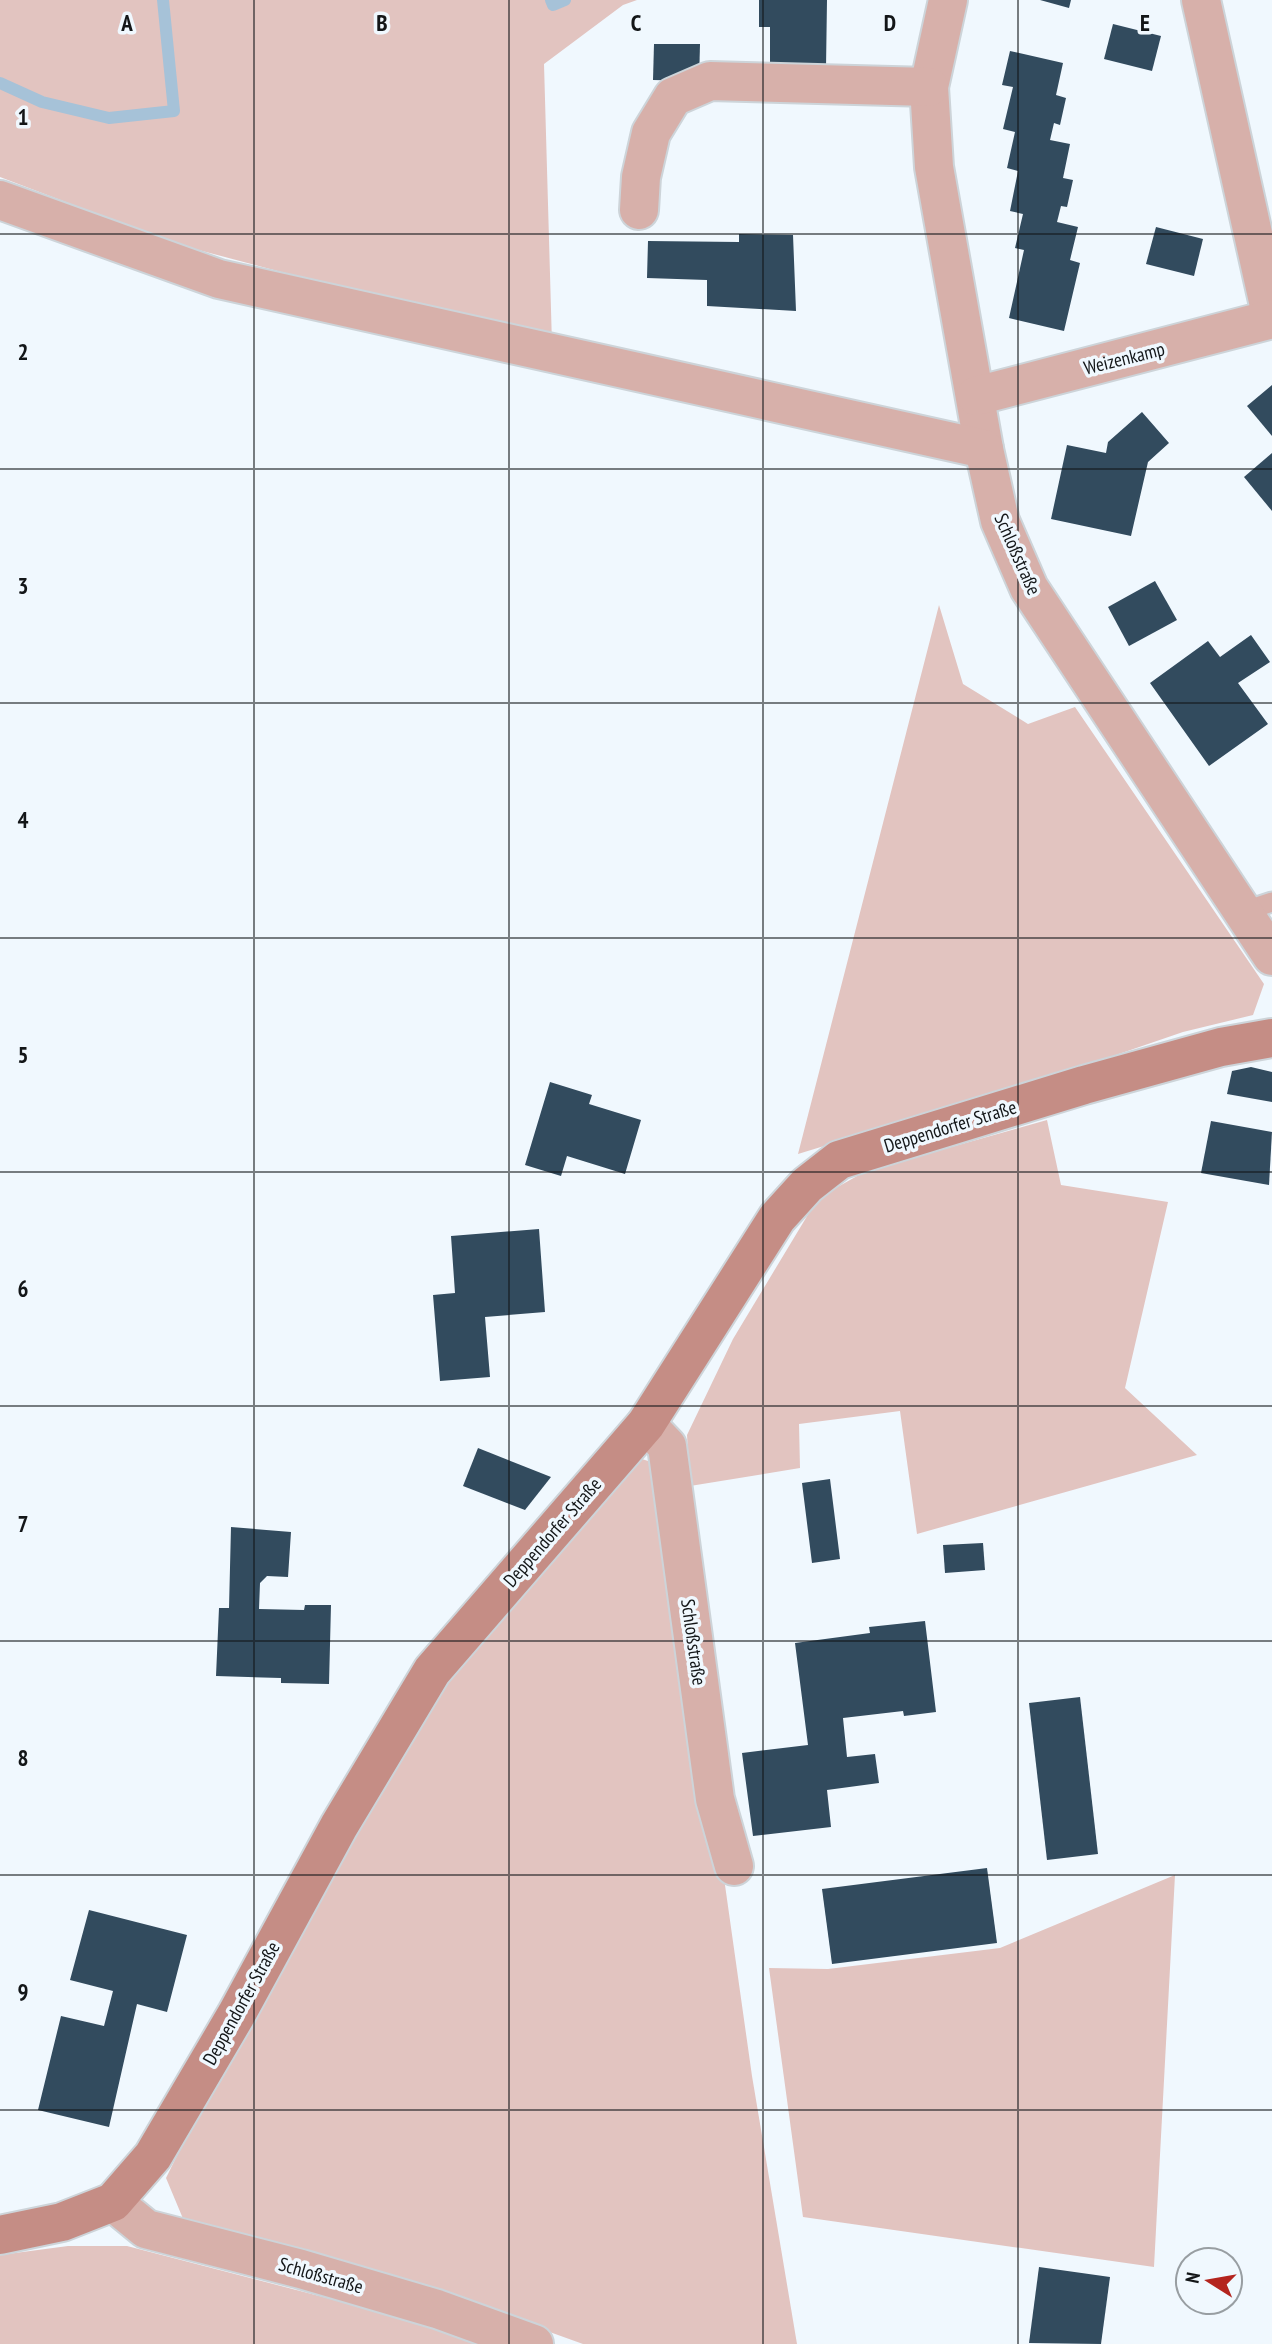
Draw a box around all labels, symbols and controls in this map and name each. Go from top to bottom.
text: A [120,8,133,37]
text: B [376,8,388,37]
text: C [631,8,642,37]
text: D [884,8,896,37]
text: E [1140,8,1150,37]
text: 1 [18,102,29,131]
street label: Weizenkamp [1081,336,1167,380]
text: 2 [18,337,29,366]
street label: Schloßstraße [989,509,1047,599]
text: 3 [18,571,29,600]
text: 4 [18,805,29,834]
text: 5 [18,1040,29,1069]
street label: Deppendorfer Straße [881,1094,1019,1158]
text: 6 [18,1274,29,1303]
street label: Deppendorfer Straße [498,1472,606,1592]
text: 7 [18,1509,29,1538]
street label: Schloßstraße [676,1597,712,1687]
text: 8 [18,1743,29,1772]
street label: Deppendorfer Straße [197,1937,285,2069]
text: 9 [18,1977,29,2006]
north arrow [1174,2246,1244,2316]
street label: Schloßstraße [276,2252,366,2299]
text: N [1180,2270,1205,2285]

